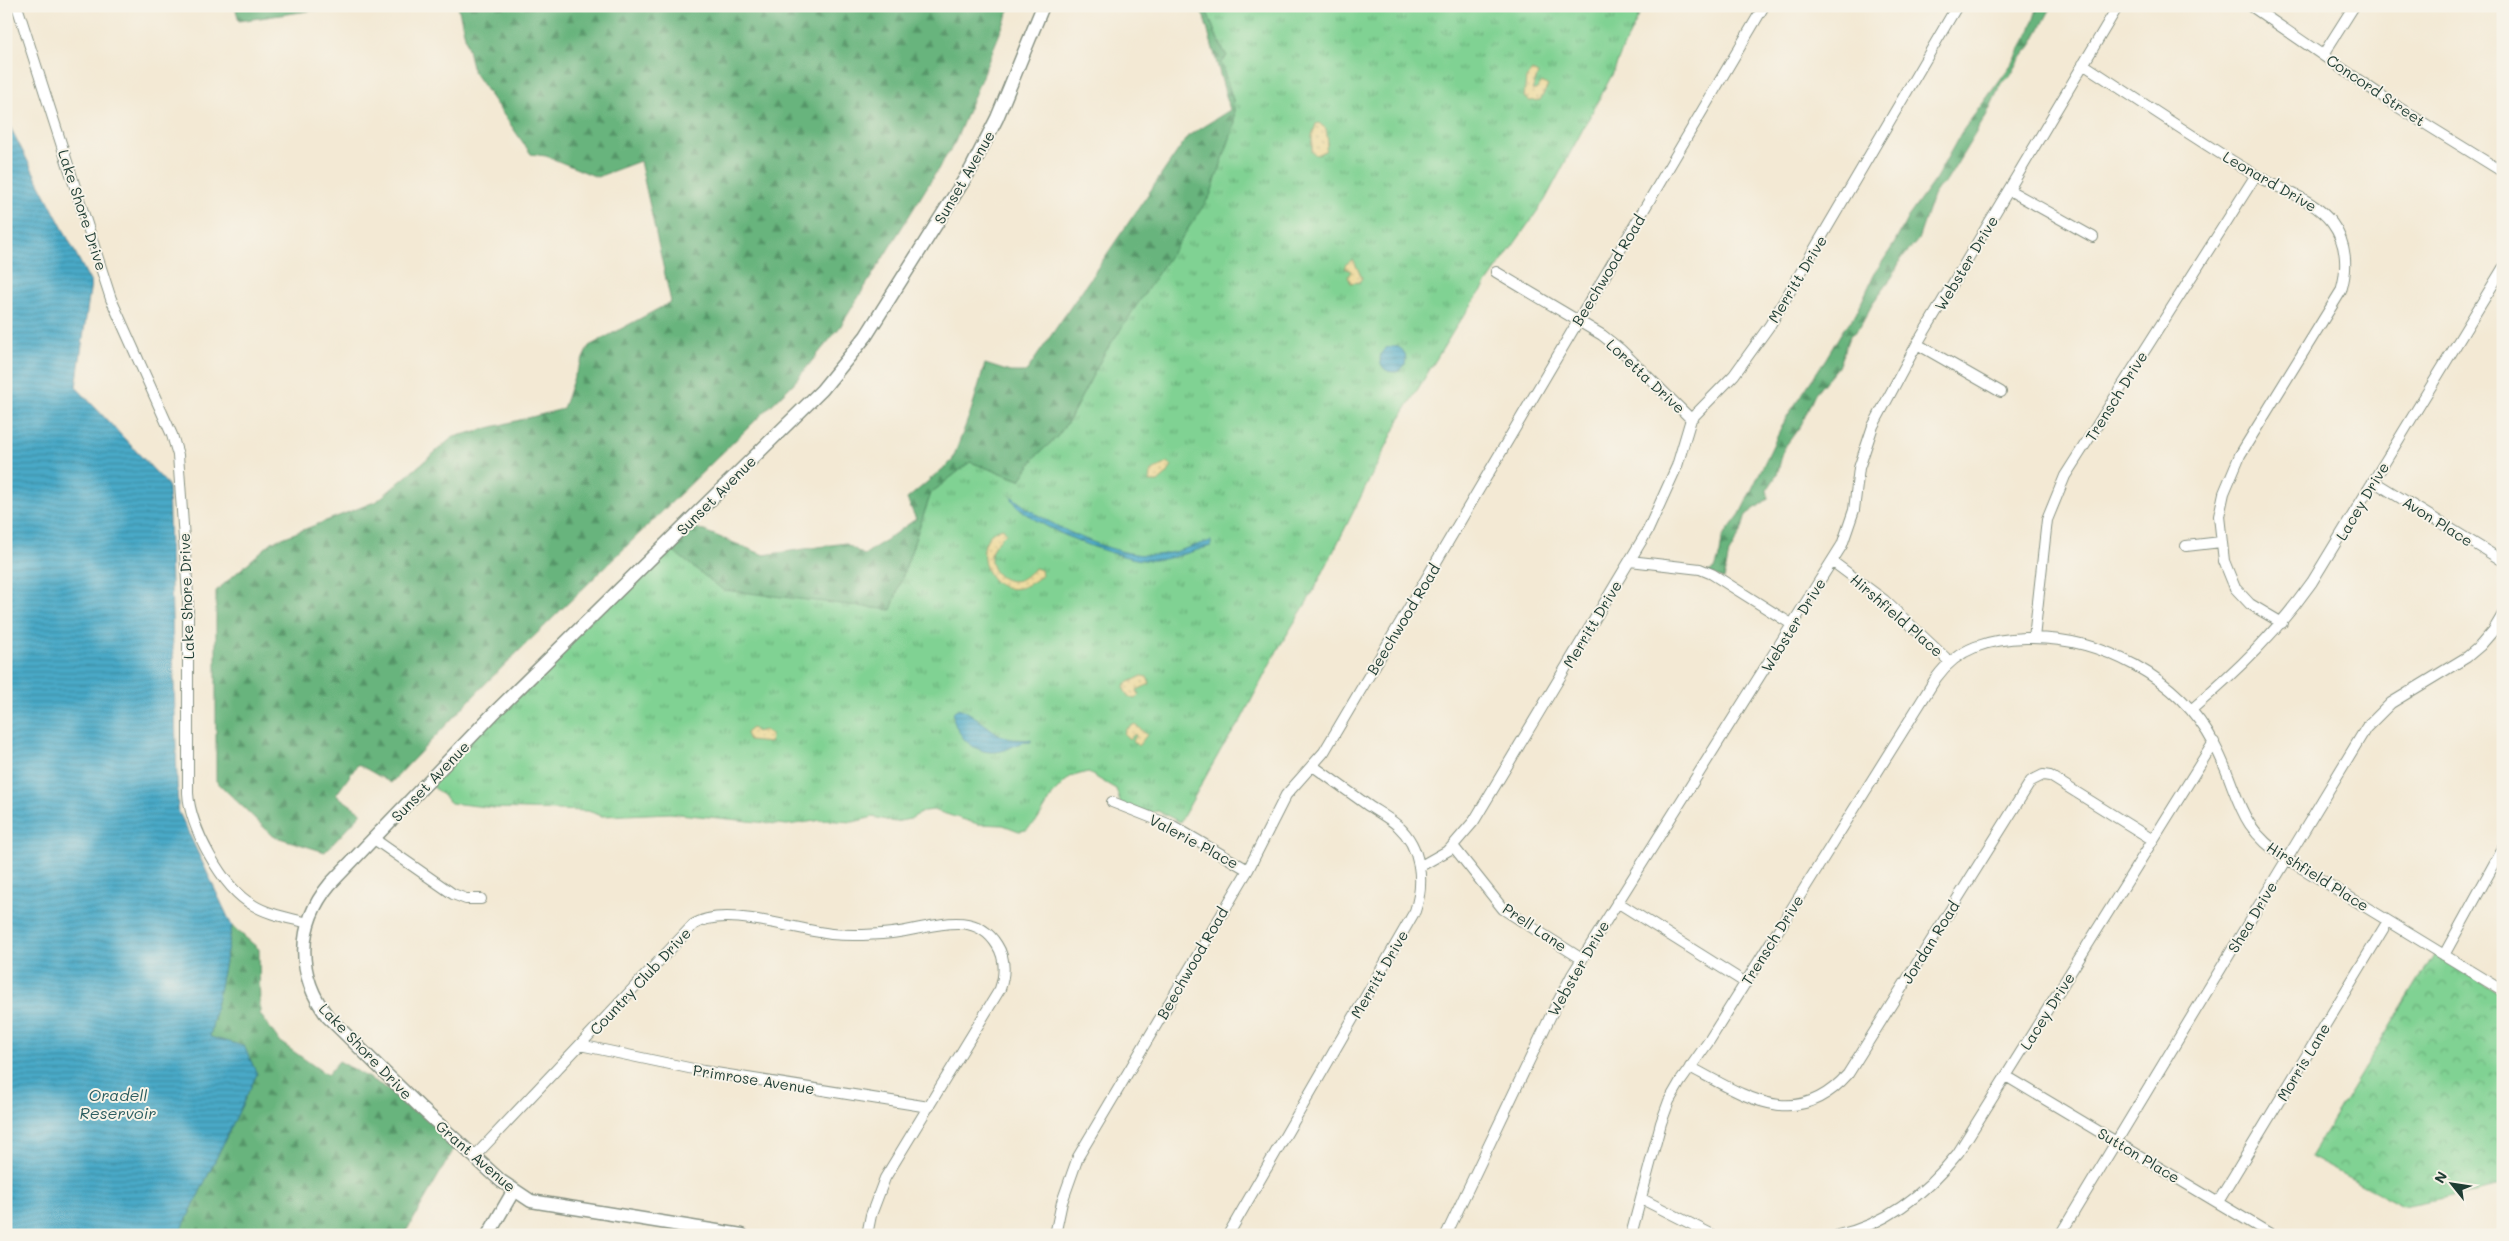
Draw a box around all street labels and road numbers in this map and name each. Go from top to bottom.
street label: Concord Street [2323,49,2429,131]
street label: Sunset Avenue [929,127,999,227]
street label: Leonard Drive [2219,146,2321,216]
street label: Lake Shore Drive [54,147,112,273]
street label: Beechwood Road [1567,211,1649,329]
street label: Webster Drive [1930,212,2002,314]
street label: Merritt Drive [1763,232,1831,326]
street label: Loretta Drive [1602,334,1690,418]
street label: Trensch Drive [2080,347,2152,445]
street label: Sunset Avenue [672,451,760,539]
street label: Lacey Drive [2331,458,2393,544]
street label: Avon Place [2399,492,2477,550]
street label: Lake Shore Drive [174,533,198,659]
street label: Beechwood Road [1362,560,1444,678]
street label: Hirshfield Place [1846,569,1948,661]
street label: Webster Drive [1756,574,1830,676]
street label: Merritt Drive [1558,577,1626,671]
street label: Sunset Avenue [386,736,474,826]
street label: Valerie Place [1146,809,1242,873]
street label: Hirshfield Place [2263,837,2373,915]
street label: Shea Drive [2223,878,2281,956]
street label: Trensch Drive [1736,891,1808,989]
street label: Jordan Road [1897,897,1963,987]
street label: Prell Lane [1499,898,1571,956]
street label: Beechwood Road [1152,903,1232,1023]
street label: Webster Drive [1543,917,1613,1019]
street label: Country Club Drive [585,923,695,1039]
street label: Merritt Drive [1346,926,1412,1022]
street label: Lacey Drive [2015,969,2079,1053]
street label: Lake Shore Drive [315,999,417,1103]
street label: Morris Lane [2272,1019,2334,1105]
street label: Primrose Avenue [692,1060,816,1098]
street label: Grant Avenue [432,1116,520,1196]
street label: Sutton Place [2094,1123,2184,1187]

